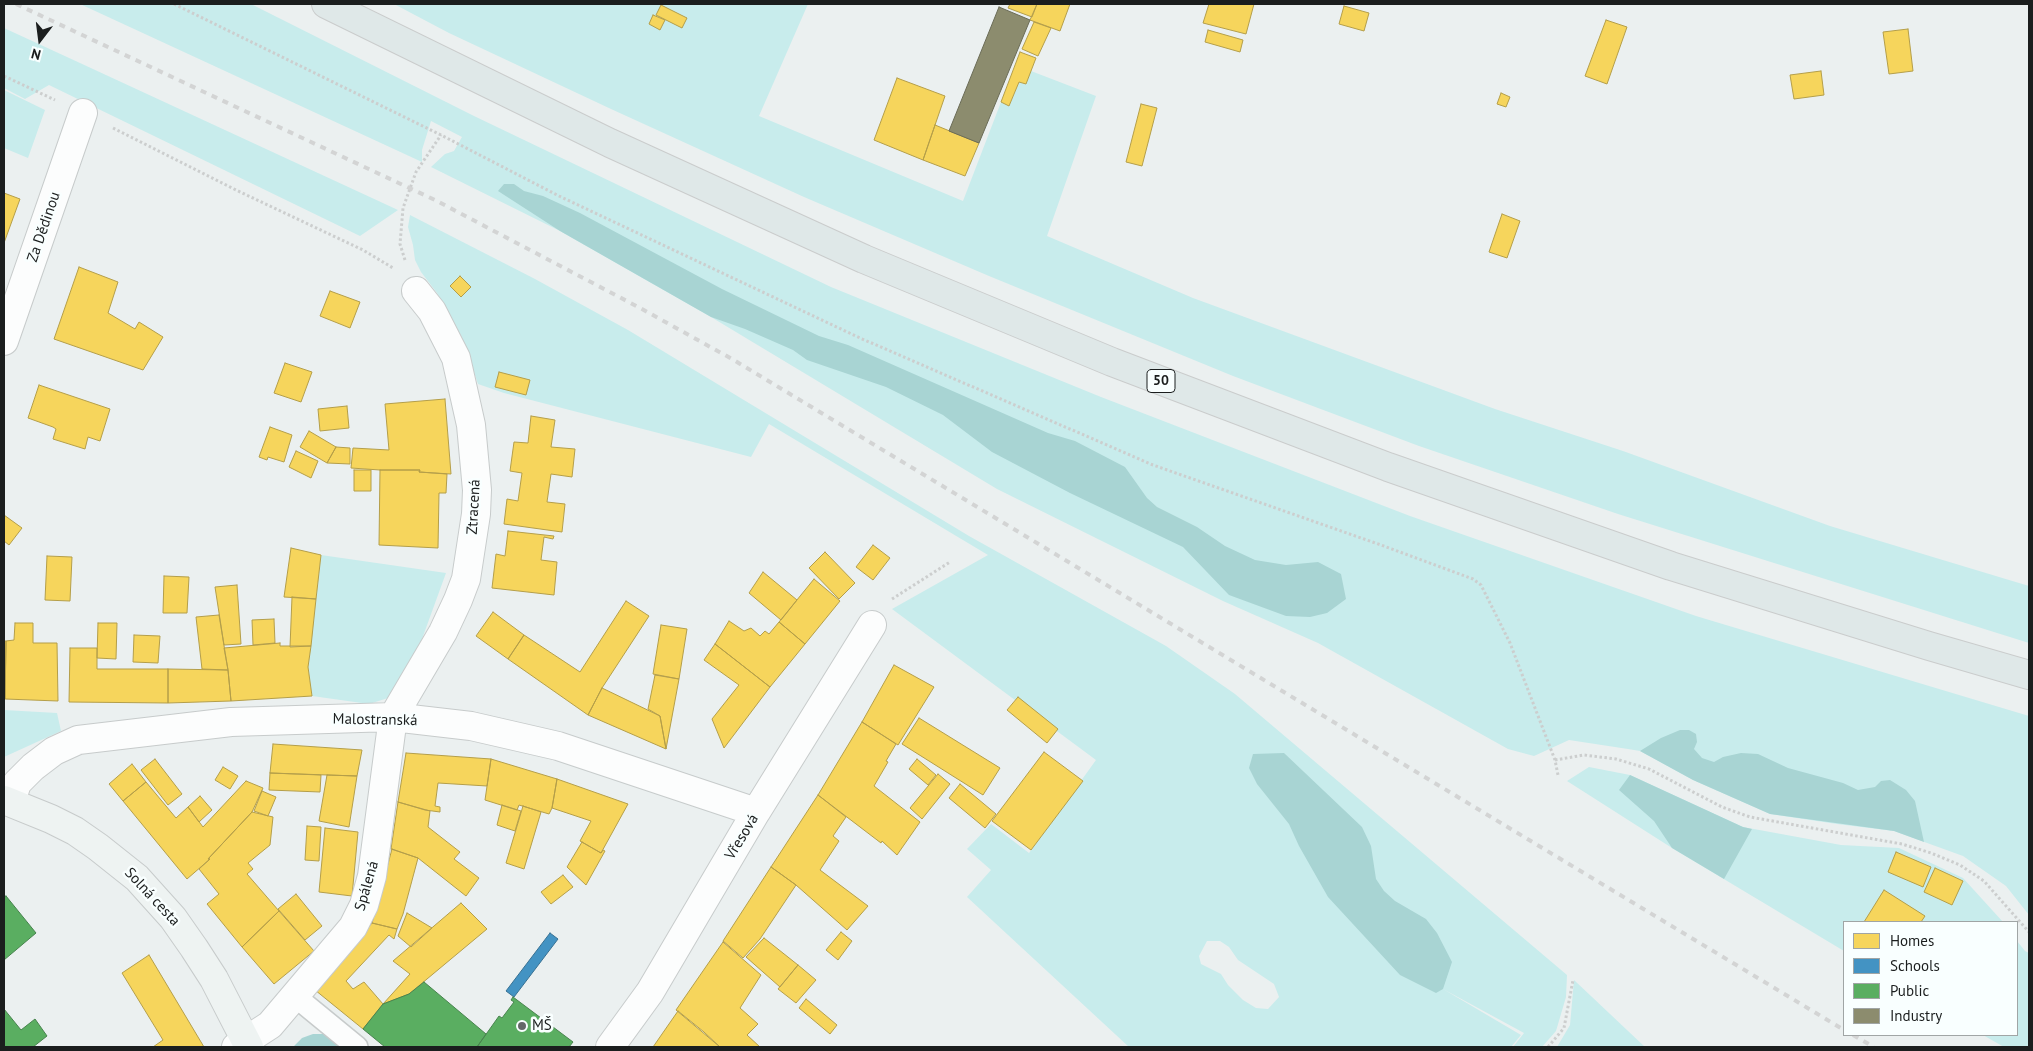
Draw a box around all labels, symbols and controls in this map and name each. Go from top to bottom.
north arrow [15,15,65,65]
text: N [29,45,43,64]
street label: Za Dědinou [24,189,64,265]
road number: 50 [1147,370,1175,392]
street label: Ztracená [464,479,484,535]
street label: Malostranská [332,710,418,730]
street label: Vřesová [721,811,763,863]
street label: Spálená [351,859,383,913]
street label: Solná cesta [121,864,183,930]
legend [1843,921,2018,1036]
text: Homes [1890,931,1934,950]
text: Schools [1890,956,1940,975]
text: Public [1890,981,1929,1000]
text: Industry [1890,1006,1942,1025]
place label: MŠ [532,1017,552,1035]
marker: MŠ [516,1020,528,1032]

